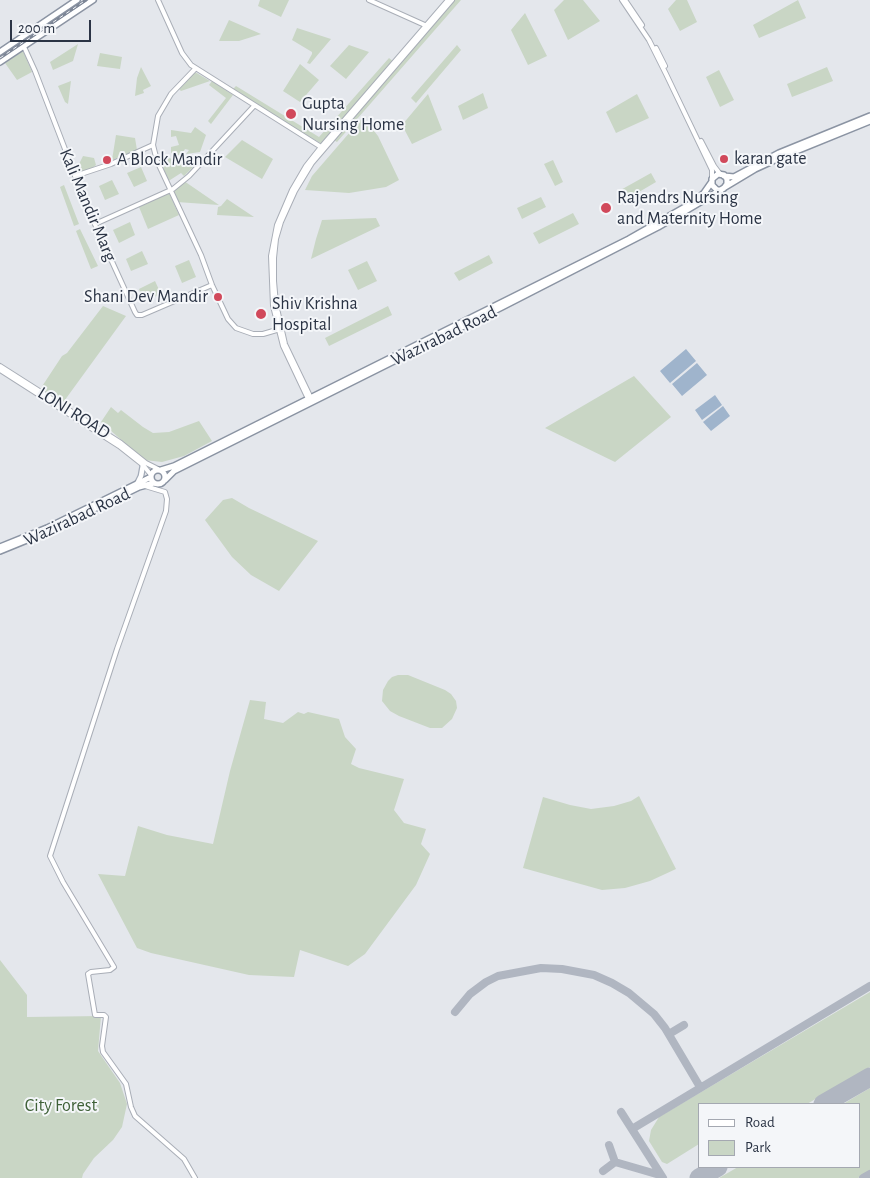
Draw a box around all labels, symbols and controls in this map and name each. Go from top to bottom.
scale bar [12,10,94,42]
text: 200 m [18,21,55,36]
place label: Gupta Nursing Home [302,93,404,136]
marker: Gupta Nursing Home [284,107,298,121]
street label: Kali Mandir Marg [55,145,121,265]
place label: karan gate [734,148,807,170]
place label: A Block Mandir [117,149,222,171]
marker: karan gate [718,153,730,165]
marker: A Block Mandir [101,154,113,166]
place label: Rajendrs Nursing and Maternity Home [617,187,762,230]
marker: Rajendrs Nursing and Maternity Home [599,201,613,215]
place label: Shani Dev Mandir [84,286,208,308]
marker: Shani Dev Mandir [212,291,224,303]
place label: Shiv Krishna Hospital [272,293,358,336]
street label: Wazirabad Road [388,301,500,371]
marker: Shiv Krishna Hospital [254,307,268,321]
street label: LONI ROAD [34,382,114,444]
street label: Wazirabad Road [20,483,134,551]
park label: City Forest [25,1095,97,1117]
legend [698,1103,860,1168]
text: Road [745,1115,775,1130]
text: Park [745,1140,771,1155]

